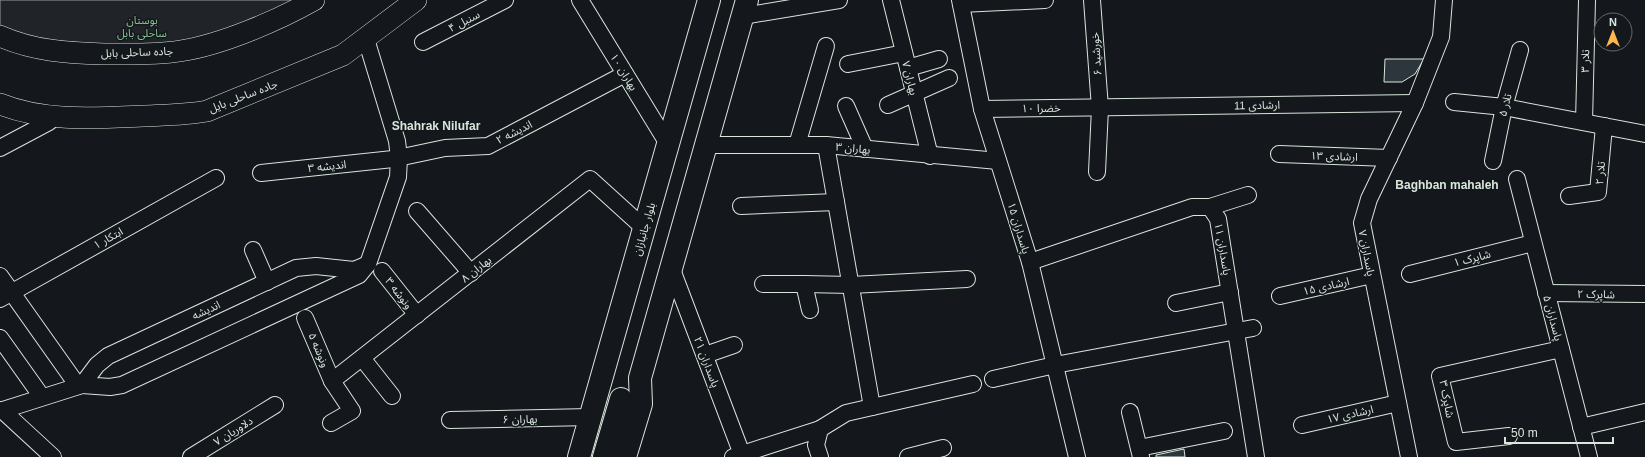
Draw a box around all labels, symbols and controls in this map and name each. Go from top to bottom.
street label: سنبل ۴ [446,8,482,35]
north arrow [1593,12,1633,52]
park label: بوستان ساحلی بابل [117,14,167,40]
text: N [1609,16,1617,28]
street label: خورشید ۶ [1088,31,1105,76]
street label: جاده ساحلی بابل [101,45,174,60]
street label: تلار ۳ [1579,49,1592,73]
street label: بهاران ۱۰ [607,51,640,93]
street label: بهاران ۷ [899,60,920,97]
street label: جاده ساحلی بایل [207,77,280,116]
street label: تلار ۵ [1496,92,1515,118]
street label: ارشادی 11 [1234,99,1280,112]
street label: خضرا ۱۰ [1021,102,1061,115]
street label: اندیشه ۲ [494,118,534,147]
district label: Shahrak Nilufar [392,119,481,133]
street label: بهاران ۳ [835,140,871,157]
street label: ارشادی ۱۳ [1310,149,1358,164]
street label: اندیشه ۳ [307,158,347,175]
street label: تلار ۲ [1593,161,1608,185]
district label: Baghban mahaleh [1395,178,1499,192]
street label: بلوار جانبازان [631,201,658,257]
street label: پاسداران ۱۵ [1003,201,1033,256]
street label: پاسداران ١١ [1210,222,1234,277]
street label: ابتکار ۱ [91,225,125,252]
street label: پاسداران ۷ [1355,229,1377,278]
street label: شاپرک ۱ [1452,247,1493,270]
street label: بهاران ۸ [459,253,494,285]
street label: ونوشه ۳ [382,275,415,312]
street label: ارشادی ۱۵ [1302,275,1351,298]
street label: شاپرک ۲ [1577,288,1615,302]
street label: پاسداران ۵ [1539,294,1565,343]
street label: اندیشه [190,298,222,323]
street label: ونوشه ۵ [305,331,332,370]
street label: پاسداران ۲۱ [690,335,722,390]
street label: شاپرک ۳ [1435,379,1457,420]
street label: ارشادی ۱۷ [1326,403,1375,426]
street label: بهاران ۶ [502,413,538,426]
street label: دلاوریان ۷ [211,414,255,449]
scale bar [1505,419,1613,445]
text: 50 m [1511,426,1538,440]

